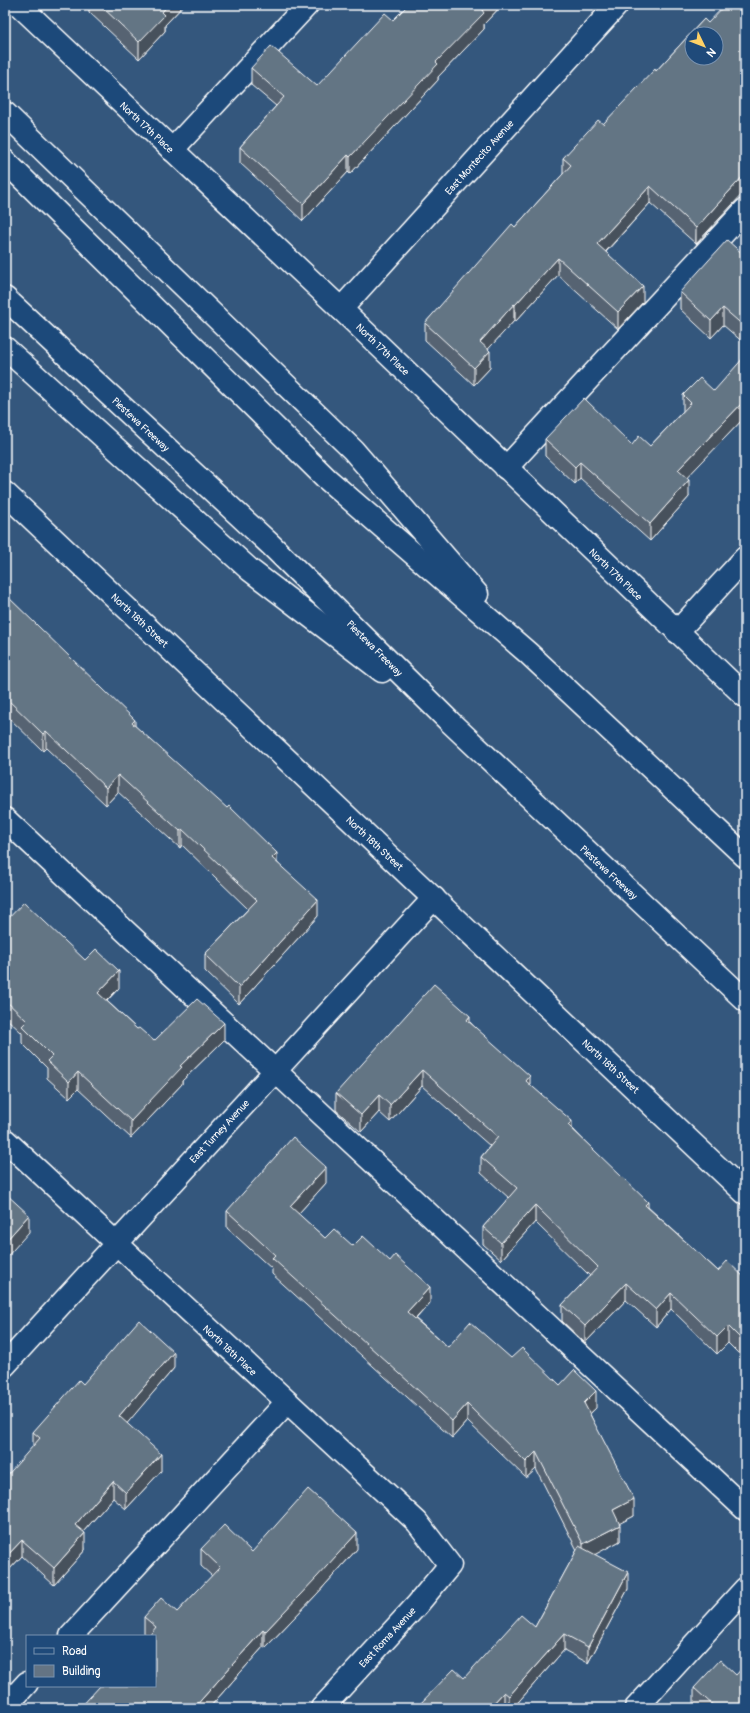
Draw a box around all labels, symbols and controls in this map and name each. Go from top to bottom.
north arrow [684,26,724,66]
text: N [703,45,718,60]
street label: North 17th Place [117,100,176,156]
street label: East Montecito Avenue [443,118,517,198]
street label: North 17th Place [353,321,411,378]
street label: Piestewa Freeway [109,395,172,455]
street label: North 17th Place [586,546,644,603]
street label: North 18th Street [108,591,171,651]
street label: Piestewa Freeway [344,618,405,680]
street label: North 18th Street [343,814,406,874]
street label: Piestewa Freeway [577,843,640,903]
street label: North 18th Street [579,1037,642,1097]
street label: East Turney Avenue [187,1098,252,1166]
street label: North 18th Place [200,1323,259,1379]
street label: East Roma Avenue [357,1605,419,1670]
legend [26,1635,156,1687]
text: Road [62,1644,87,1659]
text: Building [62,1664,101,1679]

